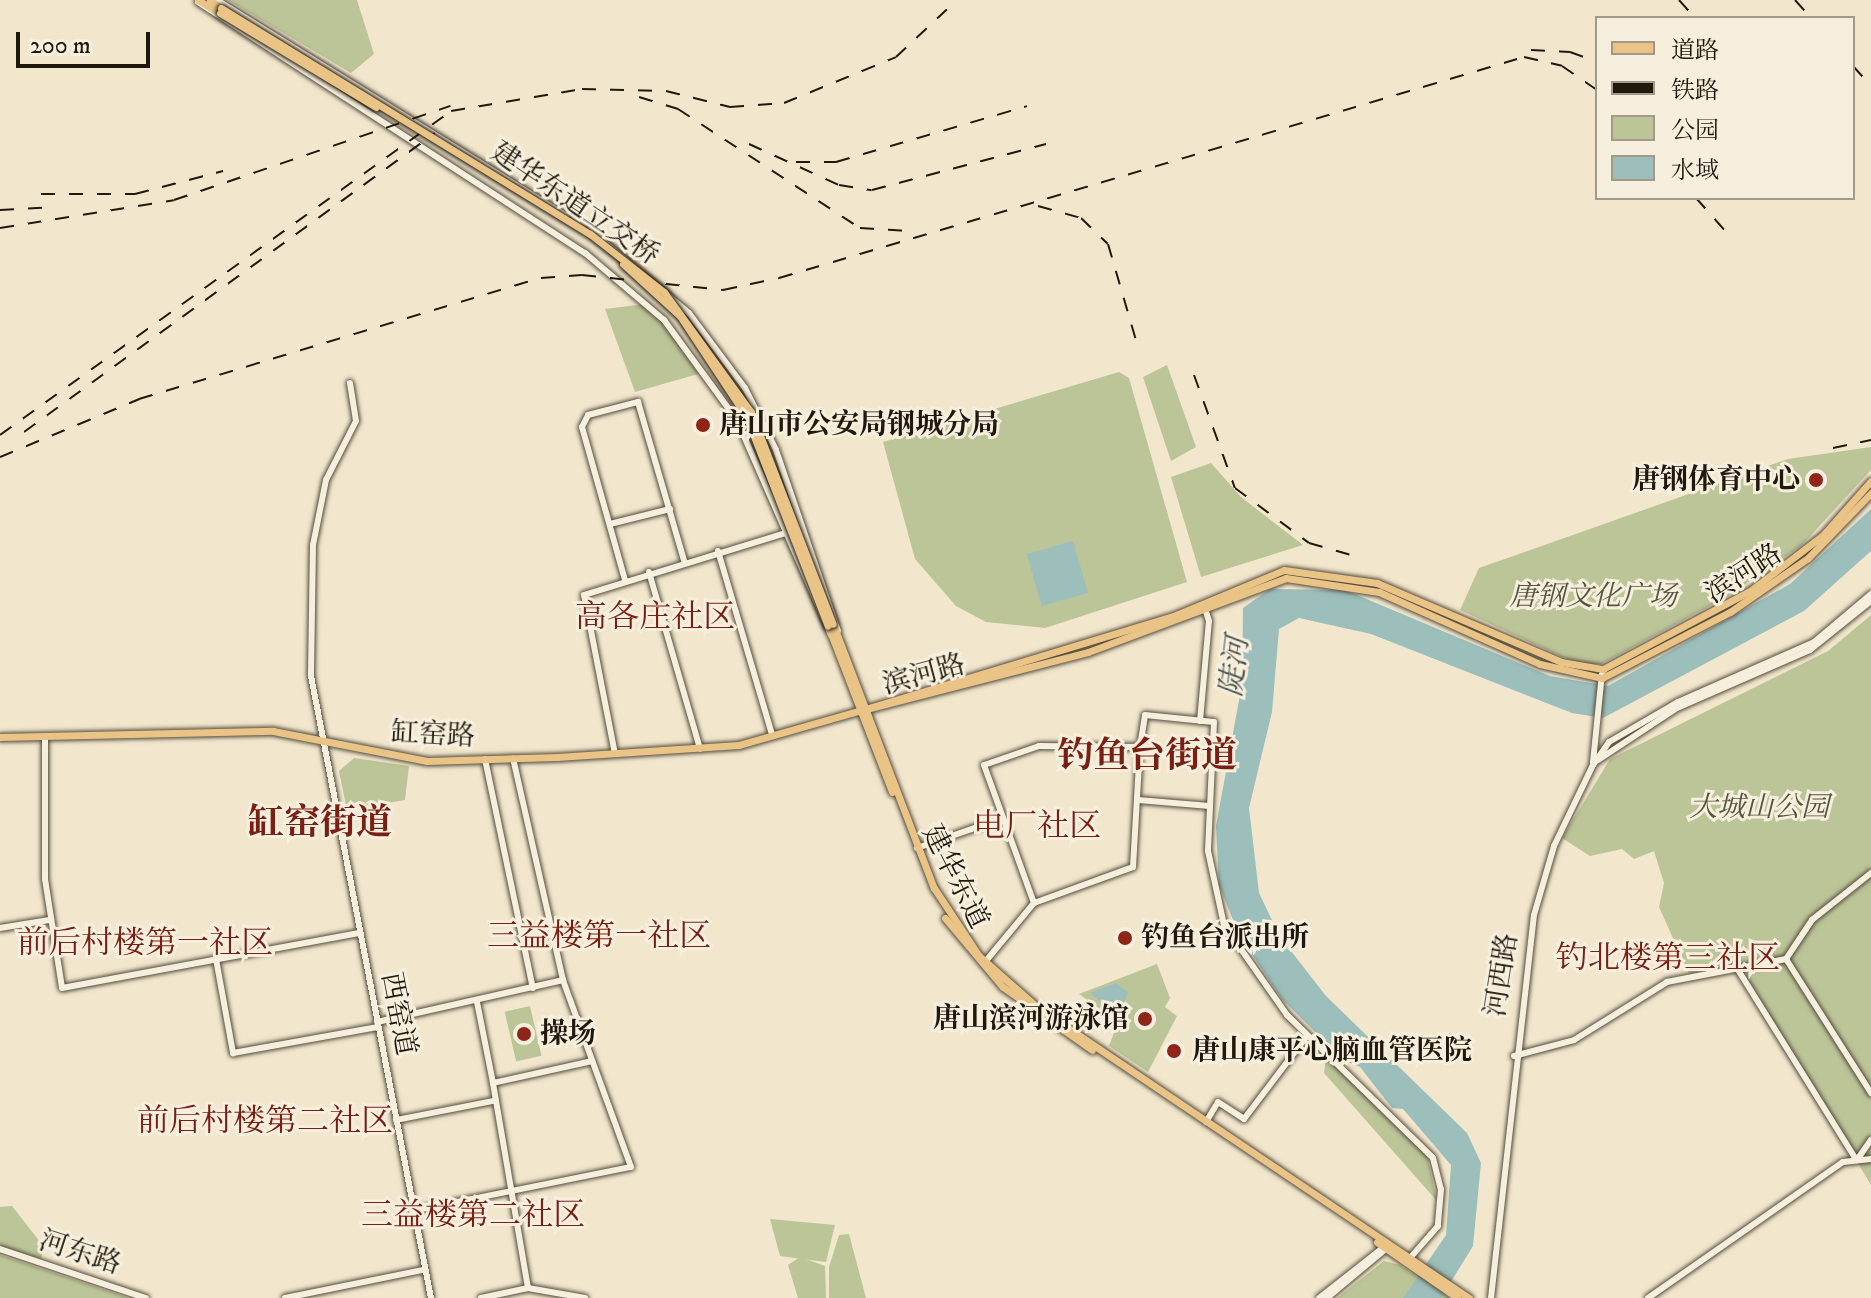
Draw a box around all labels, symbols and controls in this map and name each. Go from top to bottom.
scale bar [20,16,154,66]
legend [1595,16,1855,200]
text: 200 m [30,31,91,61]
text: 道路 [1671,36,1719,66]
text: 铁路 [1671,76,1719,106]
text: 公园 [1671,116,1719,146]
street label: 建华东道立交桥 [484,135,666,273]
text: 水域 [1671,156,1719,186]
place label: 唐山市公安局钢城分局 [719,408,999,442]
marker: 唐山市公安局钢城分局 [694,416,712,434]
place label: 唐钢体育中心 [1632,463,1800,497]
marker: 唐钢体育中心 [1807,471,1825,489]
street label: 滨河路 [1700,537,1788,611]
park label: 唐钢文化广场 [1509,580,1677,614]
district label: 高各庄社区 [575,599,735,637]
water label: 陡河 [1214,635,1258,699]
street label: 滨河路 [879,648,969,702]
street label: 缸窑路 [390,716,476,754]
district label: 钓鱼台街道 [1057,735,1237,779]
park label: 大城山公园 [1689,791,1829,825]
district label: 缸窑街道 [248,802,392,846]
district label: 电厂社区 [973,808,1101,846]
street label: 建华东道 [915,819,995,935]
district label: 三益楼第一社区 [487,918,711,956]
place label: 钓鱼台派出所 [1141,921,1309,955]
district label: 前后村楼第一社区 [17,925,273,963]
marker: 钓鱼台派出所 [1116,929,1134,947]
street label: 河西路 [1479,931,1525,1019]
district label: 钓北楼第三社区 [1556,940,1780,978]
street label: 西窑道 [373,970,423,1058]
place label: 唐山滨河游泳馆 [933,1002,1129,1036]
marker: 唐山滨河游泳馆 [1136,1010,1154,1028]
place label: 操场 [540,1017,596,1051]
marker: 操场 [515,1025,533,1043]
place label: 唐山康平心脑血管医院 [1192,1034,1472,1068]
marker: 唐山康平心脑血管医院 [1163,1040,1185,1062]
district label: 前后村楼第二社区 [137,1103,393,1141]
district label: 三益楼第二社区 [361,1197,585,1235]
street label: 河东路 [35,1224,125,1282]

